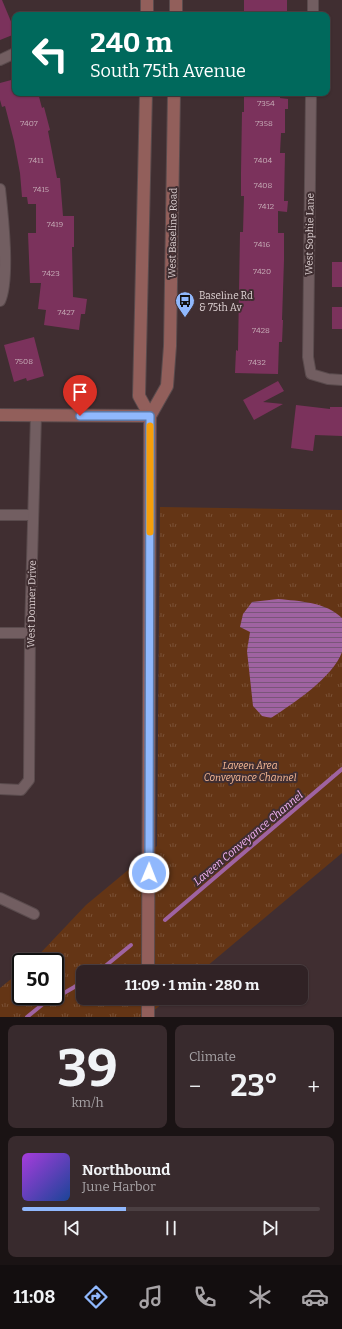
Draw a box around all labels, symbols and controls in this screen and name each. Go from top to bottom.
text: 240 m [90,26,172,59]
icon: left [24,28,76,80]
text: South 75th Avenue [90,60,246,82]
house number: 7354 [257,99,275,108]
house number: 7407 [20,119,38,128]
house number: 7358 [255,119,273,128]
house number: 7411 [28,156,44,165]
house number: 7404 [254,156,273,165]
house number: 7408 [254,181,272,190]
house number: 7415 [33,185,49,194]
street label: West Baseline Road [166,188,180,278]
street label: West Sophie Lane [303,193,317,275]
house number: 7412 [258,202,274,211]
house number: 7419 [47,220,64,229]
house number: 7416 [254,240,271,249]
house number: 7420 [253,267,271,276]
house number: 7423 [42,269,60,278]
bus stop icon: Baseline Rd & 75th Av [174,290,196,318]
place label: Baseline Rd & 75th Av [199,290,253,314]
house number: 7427 [58,308,74,317]
house number: 7428 [252,326,270,335]
house number: 7508 [15,357,33,366]
house number: 7432 [248,358,266,367]
pin [63,375,97,416]
icon: arrive [69,381,91,403]
street label: West Donner Drive [25,560,39,648]
park label: Laveen Area Conveyance Channel [204,760,297,784]
water label: Laveen Conveyance Channel [191,789,306,888]
position arrow [128,852,170,894]
speed limit sign: 50 [12,953,64,1005]
text: 11:09 · 1 min · 280 m [125,976,259,994]
text: 39 [57,1037,118,1100]
text: Climate [189,1049,236,1064]
text: 23° [231,1068,278,1104]
text: − [189,1073,201,1100]
text: + [307,1073,320,1100]
text: km/h [71,1095,104,1110]
text: Northbound [82,1161,170,1179]
text: June Harbor [82,1179,156,1194]
icon: previous [61,1217,83,1239]
icon: pause [160,1217,182,1239]
icon: next [259,1217,281,1239]
icon: directions [82,1283,110,1311]
icon: music [137,1283,165,1311]
icon: phone [191,1283,219,1311]
icon: climate [246,1283,274,1311]
icon: car [301,1283,329,1311]
text: 11:08 [13,1286,55,1308]

